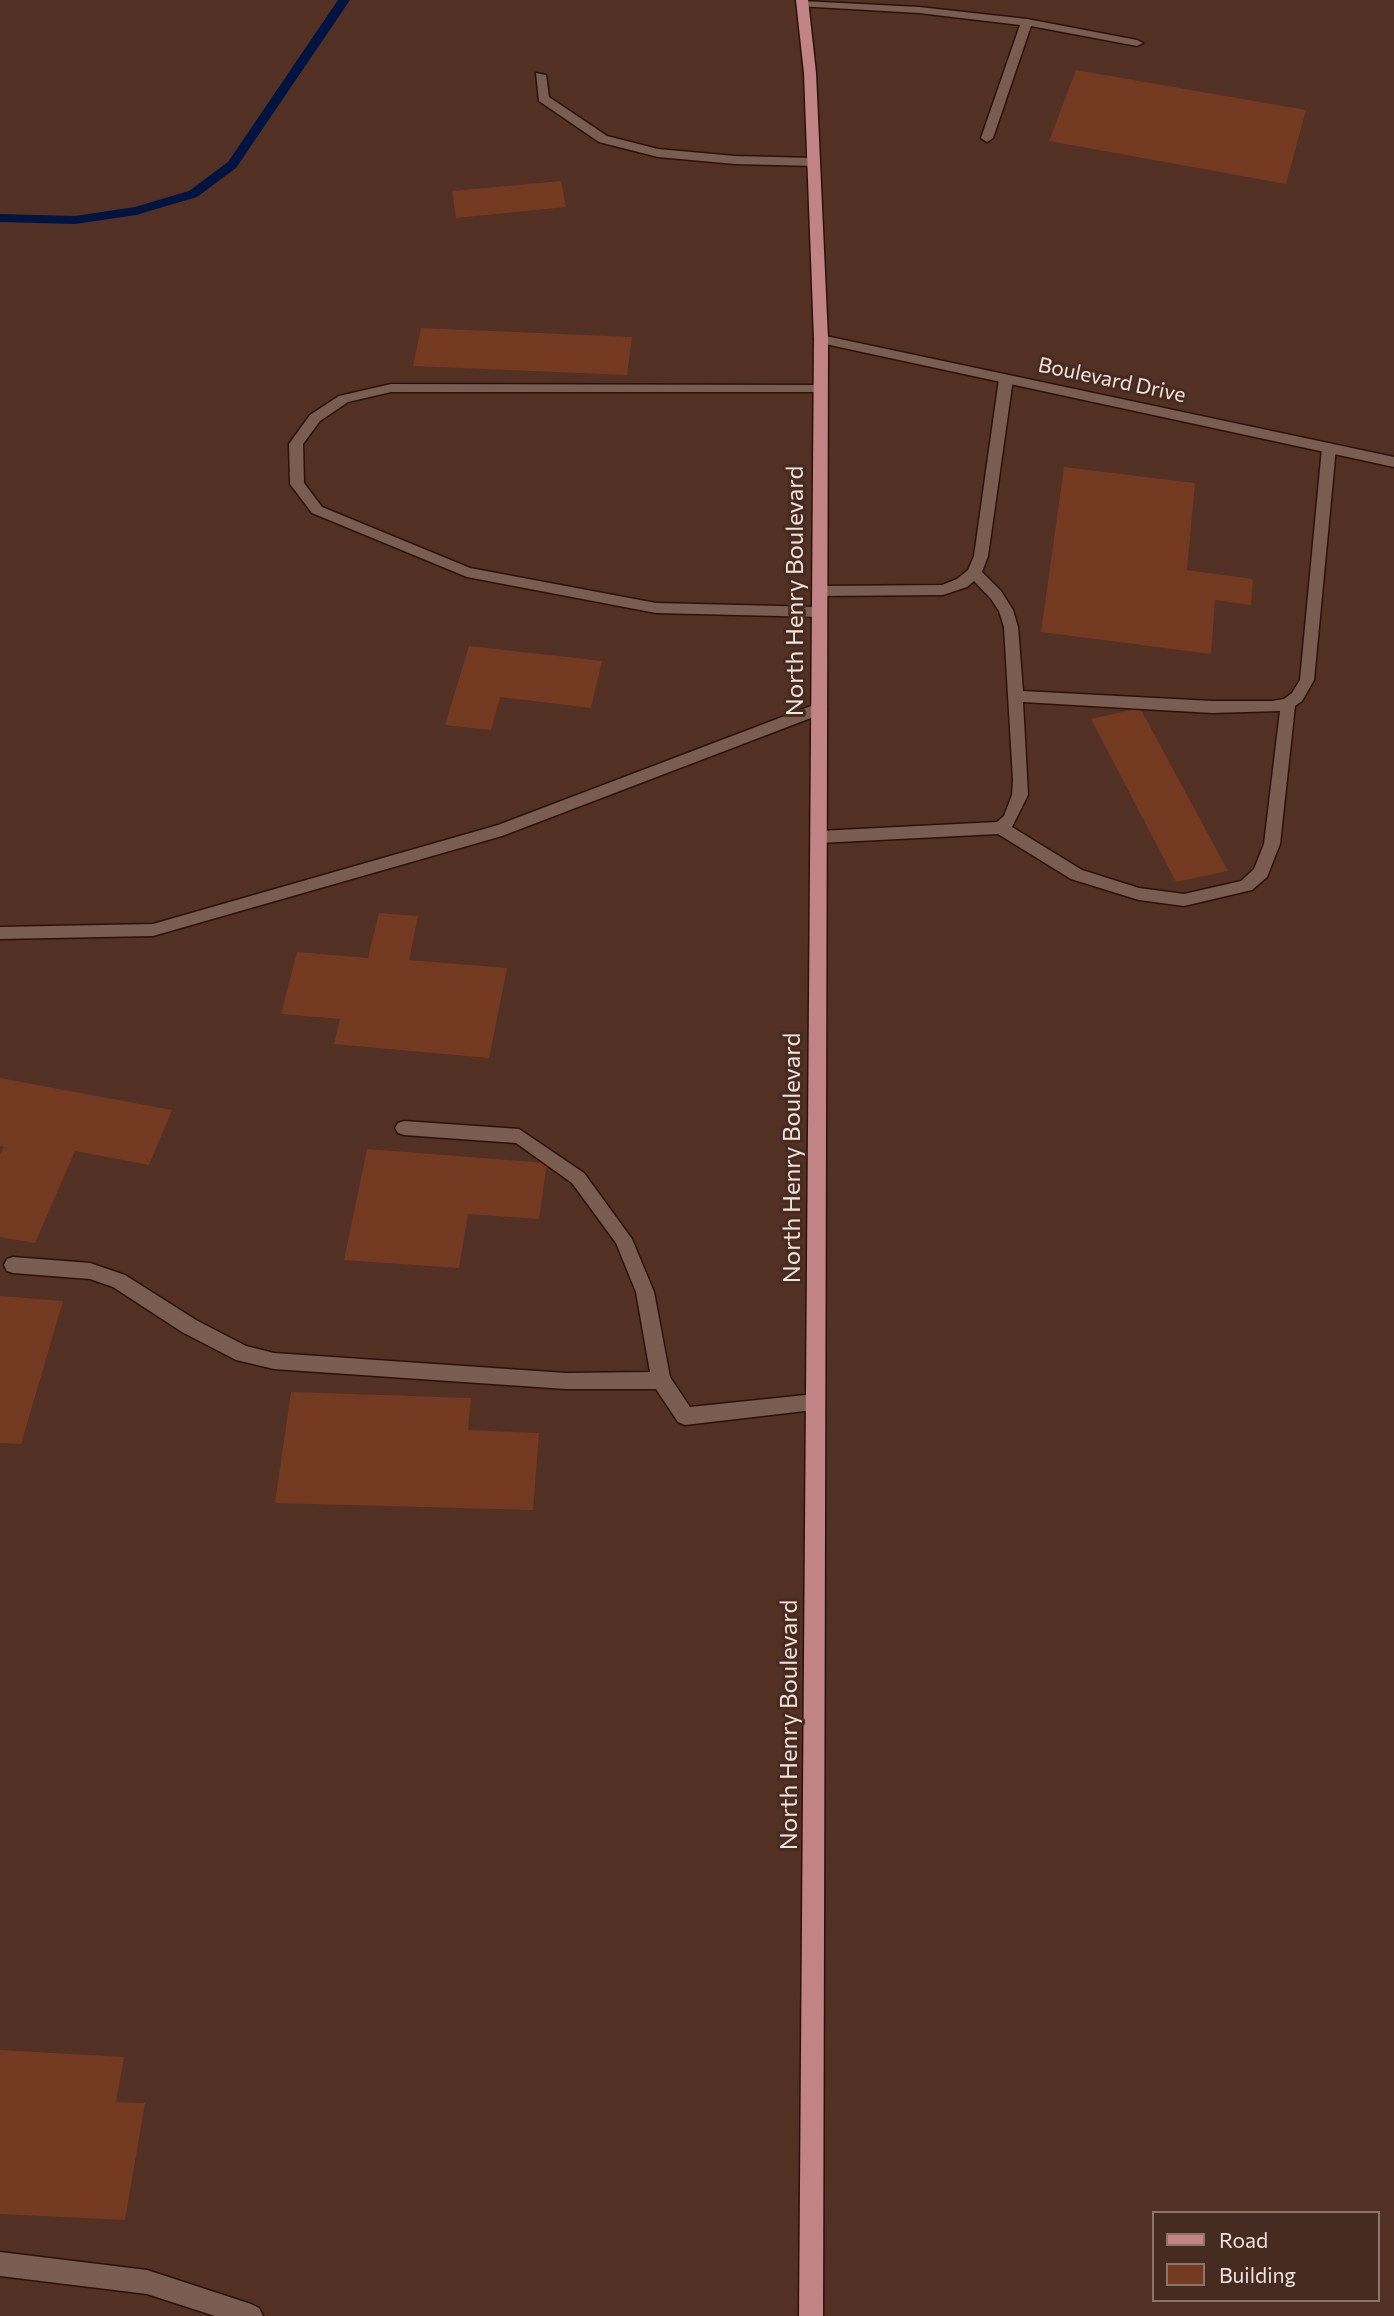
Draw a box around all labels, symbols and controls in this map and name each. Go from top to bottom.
street label: Boulevard Drive [1036,352,1188,408]
street label: North Henry Boulevard [781,466,809,716]
street label: North Henry Boulevard [778,1033,806,1283]
street label: North Henry Boulevard [775,1600,803,1850]
legend [1152,2211,1380,2302]
text: Road [1219,2227,1268,2252]
text: Building [1219,2262,1296,2287]

